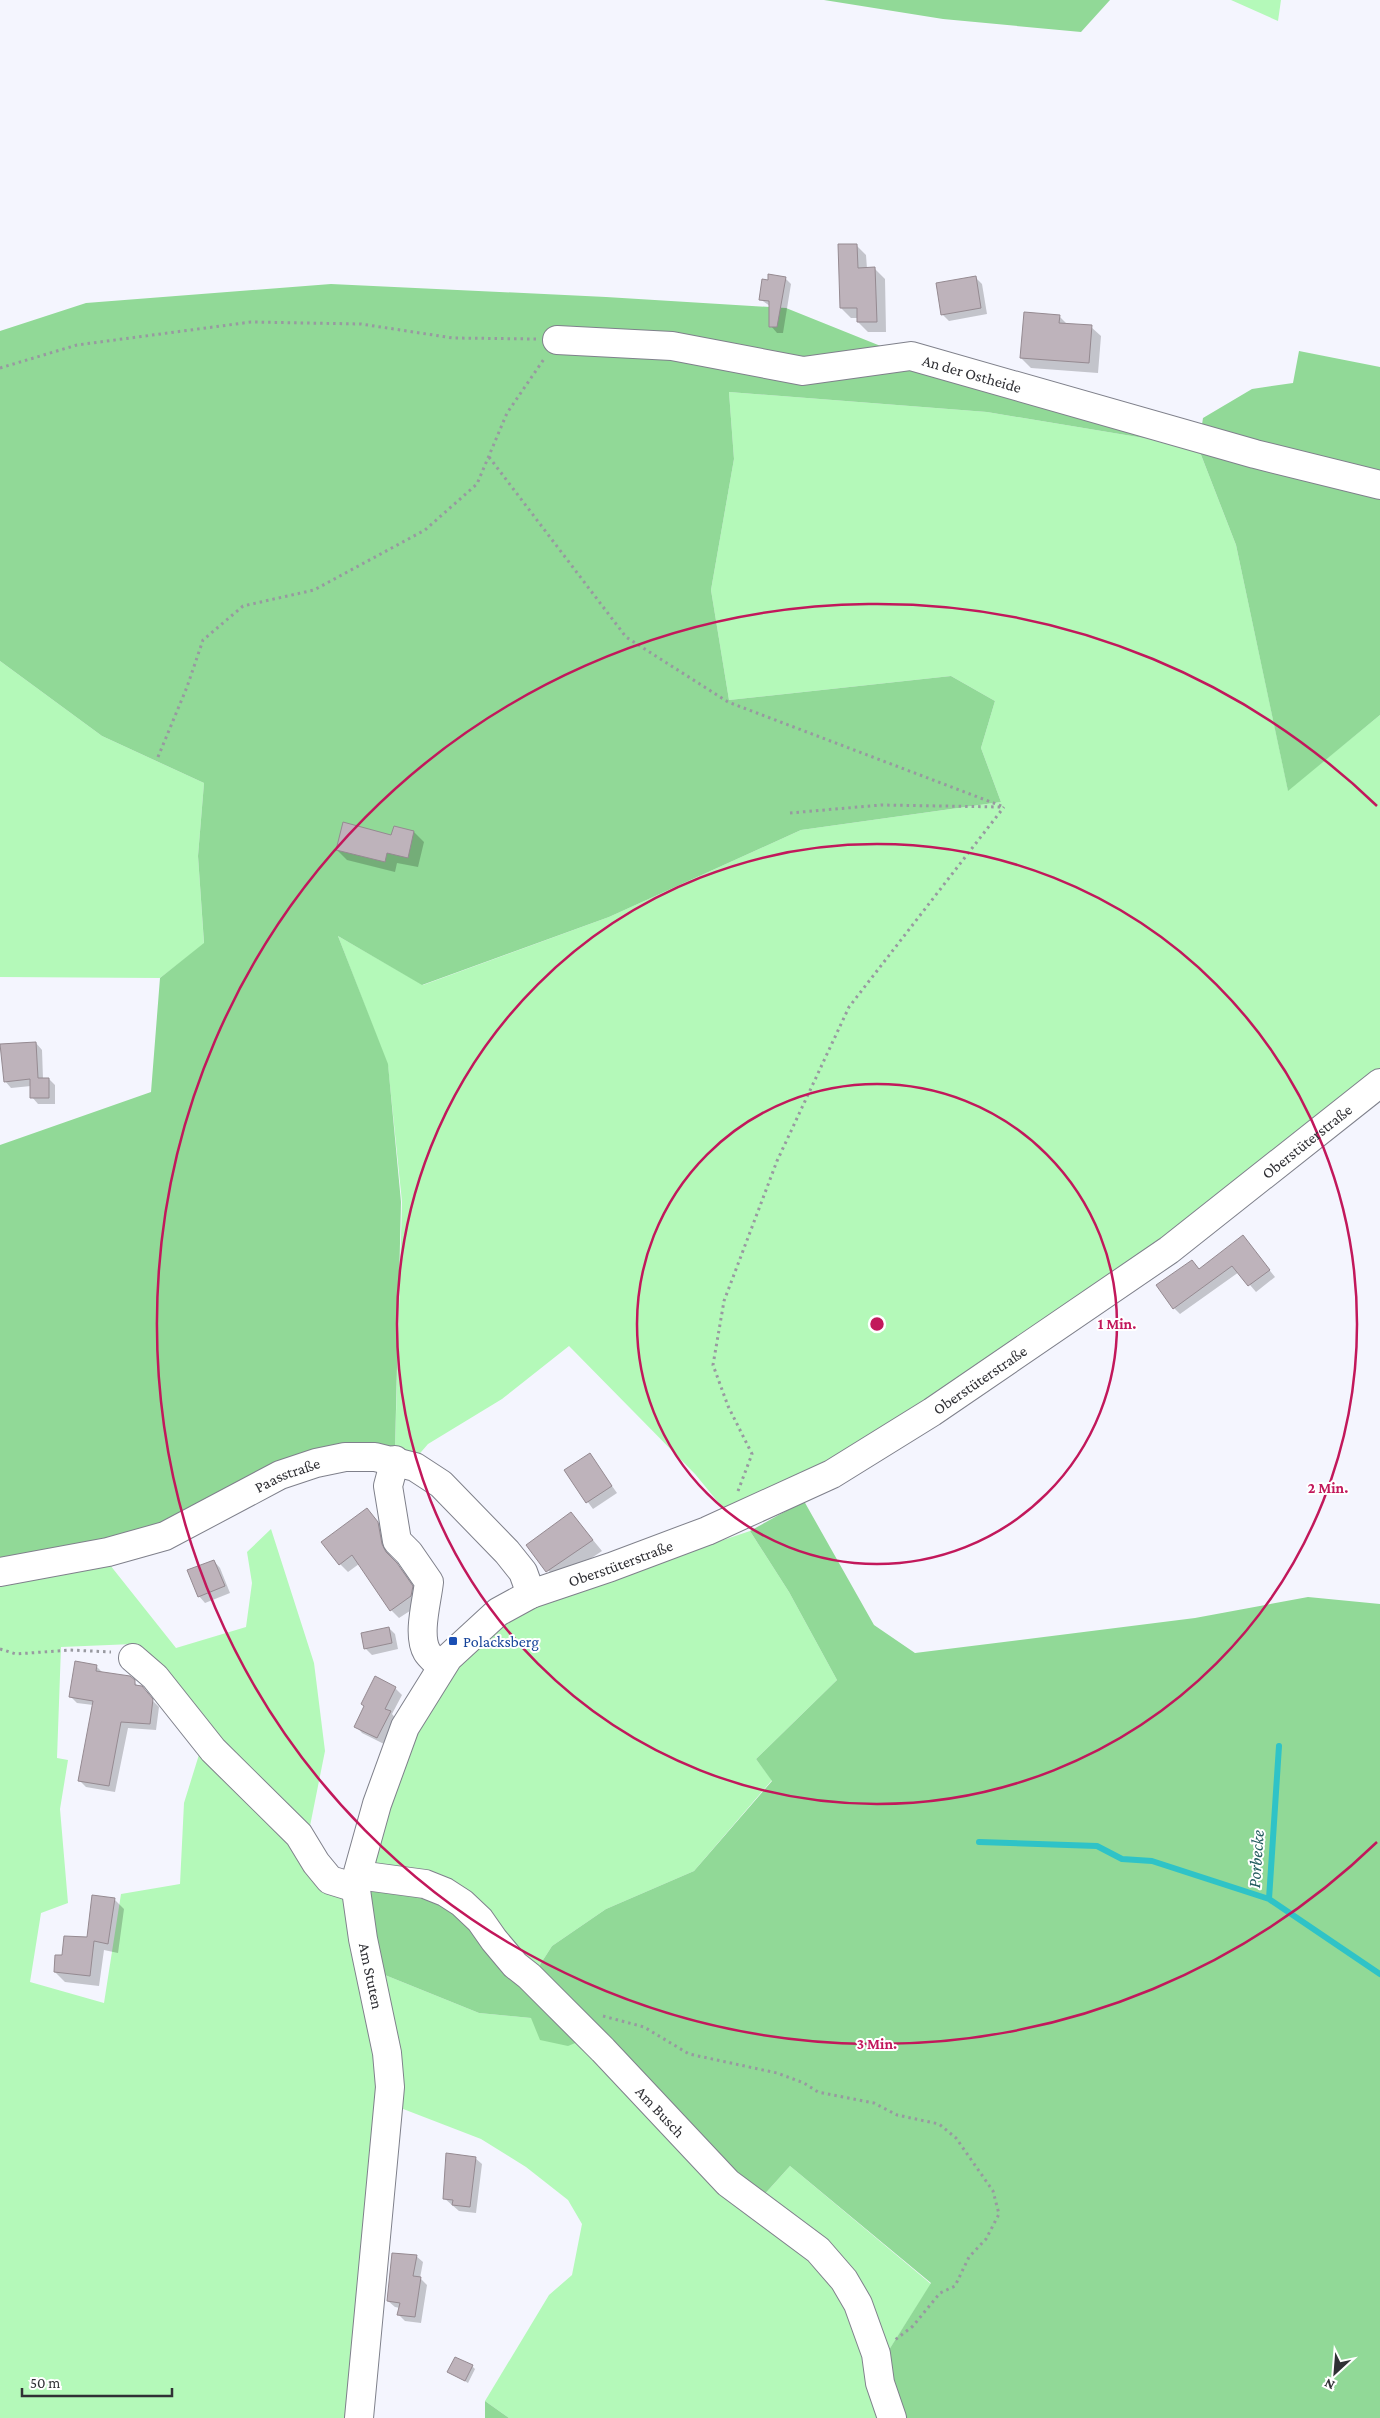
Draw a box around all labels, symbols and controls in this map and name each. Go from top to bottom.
street label: An der Ostheide [920,351,1024,396]
street label: Oberstüterstraße [1258,1100,1355,1182]
centre of rings [868,1315,886,1333]
text: 1 Min. [1098,1316,1136,1332]
street label: Oberstüterstraße [929,1342,1030,1417]
street label: Paasstraße [251,1454,322,1496]
text: 2 Min. [1308,1480,1348,1496]
street label: Oberstüterstraße [566,1536,675,1589]
place label: Polacksberg [463,1633,539,1651]
marker: Polacksberg [447,1635,459,1647]
water label: Porbecke [1244,1829,1268,1889]
street label: Am Stuten [356,1941,386,2011]
text: 3 Min. [857,2036,897,2052]
street label: Am Busch [633,2082,689,2141]
north arrow [1310,2348,1360,2398]
scale bar [22,2366,172,2398]
text: 50 m [30,2375,60,2391]
text: N [1321,2375,1337,2394]

